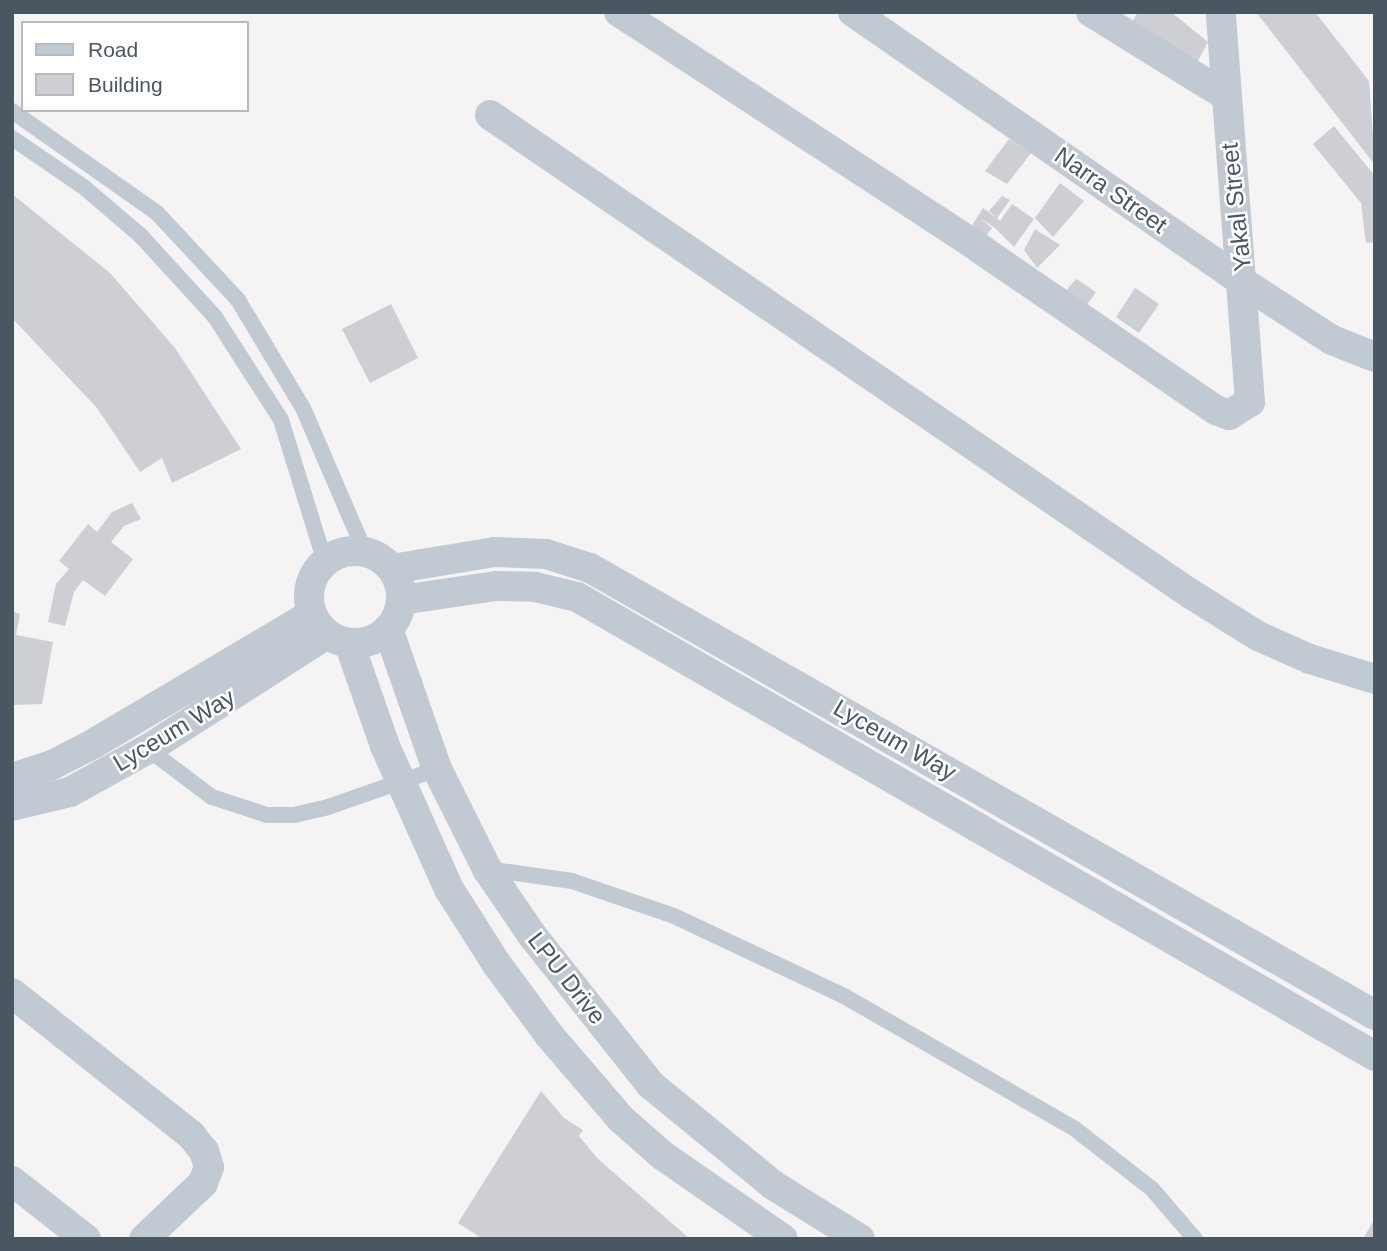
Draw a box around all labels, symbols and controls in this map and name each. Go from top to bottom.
legend [21,21,248,112]
text: Road [88,38,138,61]
text: Building [88,73,163,96]
street label: Narra Street [1049,141,1173,239]
street label: Yakal Street [1215,141,1257,273]
street label: Lyceum Way [108,682,240,778]
street label: Lyceum Way [829,693,961,787]
street label: LPU Drive [522,926,612,1030]

